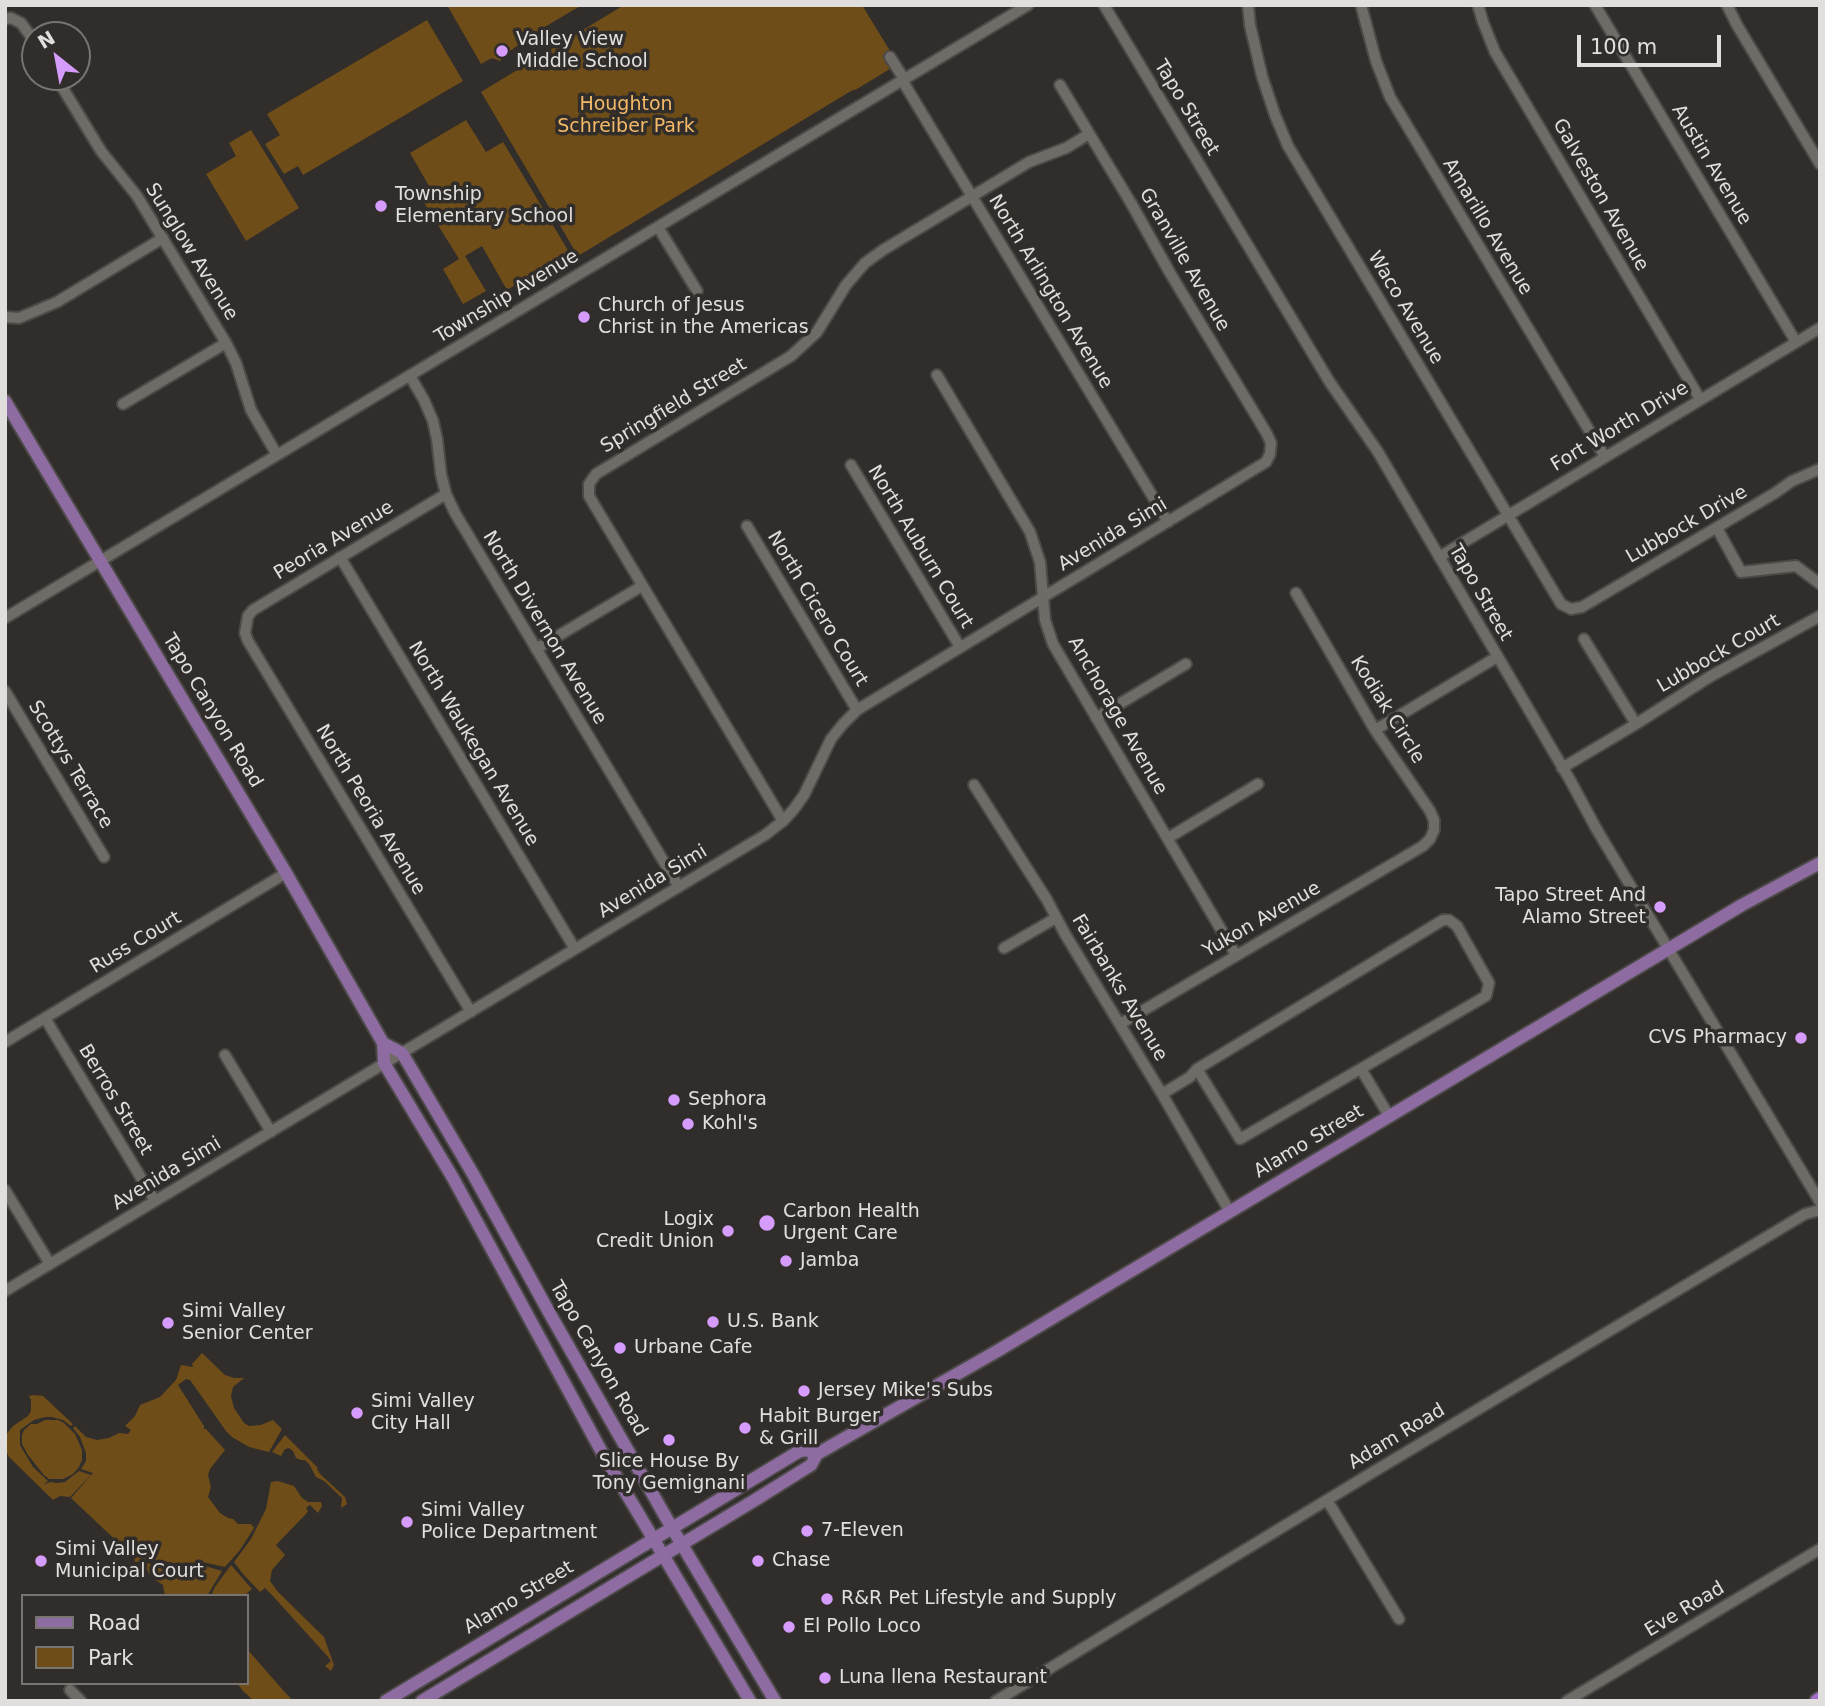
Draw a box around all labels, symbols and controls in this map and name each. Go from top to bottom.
north arrow [21,21,91,91]
scale bar [1580,21,1724,65]
text: N [34,26,59,53]
place label: Valley View Middle School [516,29,648,73]
text: 100 m [1590,35,1657,59]
marker: Valley View Middle School [494,43,510,59]
street label: Tapo Street [1149,56,1223,160]
park label: Houghton Schreiber Park [557,94,695,138]
street label: Austin Avenue [1666,101,1756,229]
street label: Galveston Avenue [1547,115,1653,275]
street label: Amarillo Avenue [1437,155,1537,299]
street label: Sunglow Avenue [140,179,242,325]
place label: Township Elementary School [395,184,573,228]
street label: Granville Avenue [1134,184,1234,336]
street label: North Arlington Avenue [983,191,1117,393]
marker: Township Elementary School [373,198,389,214]
street label: Township Avenue [431,245,583,349]
street label: Waco Avenue [1362,247,1448,369]
place label: Church of Jesus Christ in the Americas [598,295,809,339]
marker: Church of Jesus Christ in the Americas [576,309,592,325]
street label: Springfield Street [597,353,751,459]
street label: Fort Worth Drive [1547,377,1693,477]
street label: North Auburn Court [862,461,978,633]
street label: Lubbock Drive [1622,481,1752,569]
street label: Avenida Simi [1054,494,1172,576]
street label: Peoria Avenue [270,496,398,586]
street label: North Divernon Avenue [477,527,611,729]
street label: North Cicero Court [762,527,872,691]
street label: Tapo Street [1443,541,1517,645]
street label: Lubbock Court [1654,610,1784,698]
street label: Tapo Canyon Road [157,630,267,792]
street label: Anchorage Avenue [1062,633,1172,799]
street label: North Waukegan Avenue [403,637,543,851]
street label: Kodiak Circle [1345,652,1429,768]
street label: Scottys Terrace [23,697,117,833]
street label: North Peoria Avenue [310,721,430,899]
street label: Avenida Simi [594,841,712,923]
street label: Yukon Avenue [1199,877,1325,963]
place label: Tapo Street And Alamo Street [1495,885,1646,929]
marker: Tapo Street And Alamo Street [1652,899,1668,915]
street label: Russ Court [86,907,186,979]
street label: Fairbanks Avenue [1066,910,1172,1066]
place label: CVS Pharmacy [1648,1027,1787,1049]
marker: CVS Pharmacy [1793,1030,1809,1046]
street label: Berros Street [73,1041,157,1159]
place label: Sephora [688,1089,767,1111]
marker: Sephora [666,1092,682,1108]
street label: Alamo Street [1250,1100,1368,1184]
place label: Kohl's [702,1113,758,1135]
marker: Kohl's [680,1116,696,1132]
street label: Avenida Simi [108,1133,226,1215]
place label: Carbon Health Urgent Care [783,1201,920,1245]
place label: Logix Credit Union [596,1209,714,1253]
marker: Carbon Health Urgent Care [757,1213,777,1233]
marker: Logix Credit Union [720,1223,736,1239]
place label: Jamba [800,1250,859,1272]
marker: Jamba [778,1253,794,1269]
street label: Tapo Canyon Road [544,1277,652,1441]
place label: Simi Valley Senior Center [182,1301,312,1345]
place label: U.S. Bank [727,1311,819,1333]
marker: U.S. Bank [705,1314,721,1330]
marker: Simi Valley Senior Center [160,1315,176,1331]
place label: Urbane Cafe [634,1337,752,1359]
marker: Urbane Cafe [612,1340,628,1356]
place label: Jersey Mike's Subs [818,1380,993,1402]
marker: Jersey Mike's Subs [796,1383,812,1399]
place label: Simi Valley City Hall [371,1391,475,1435]
street label: Adam Road [1345,1399,1449,1475]
marker: Simi Valley City Hall [349,1405,365,1421]
place label: Habit Burger & Grill [759,1406,880,1450]
marker: Habit Burger & Grill [737,1420,753,1436]
marker: Slice House By Tony Gemignani [661,1432,677,1448]
place label: Slice House By Tony Gemignani [593,1451,745,1495]
place label: Simi Valley Police Department [421,1500,597,1544]
marker: Simi Valley Police Department [399,1514,415,1530]
place label: 7-Eleven [821,1520,904,1542]
marker: 7-Eleven [799,1523,815,1539]
place label: Simi Valley Municipal Court [55,1539,204,1583]
place label: Chase [772,1550,831,1572]
marker: Simi Valley Municipal Court [33,1553,49,1569]
marker: Chase [750,1553,766,1569]
street label: Alamo Street [460,1556,578,1640]
street label: Eve Road [1641,1577,1729,1643]
place label: R&R Pet Lifestyle and Supply [841,1588,1117,1610]
marker: R&R Pet Lifestyle and Supply [819,1591,835,1607]
legend [21,1594,248,1685]
text: Road [88,1611,141,1635]
place label: El Pollo Loco [803,1616,921,1638]
marker: El Pollo Loco [781,1619,797,1635]
text: Park [88,1646,133,1670]
place label: Luna llena Restaurant [839,1667,1047,1689]
marker: Luna llena Restaurant [817,1670,833,1686]

